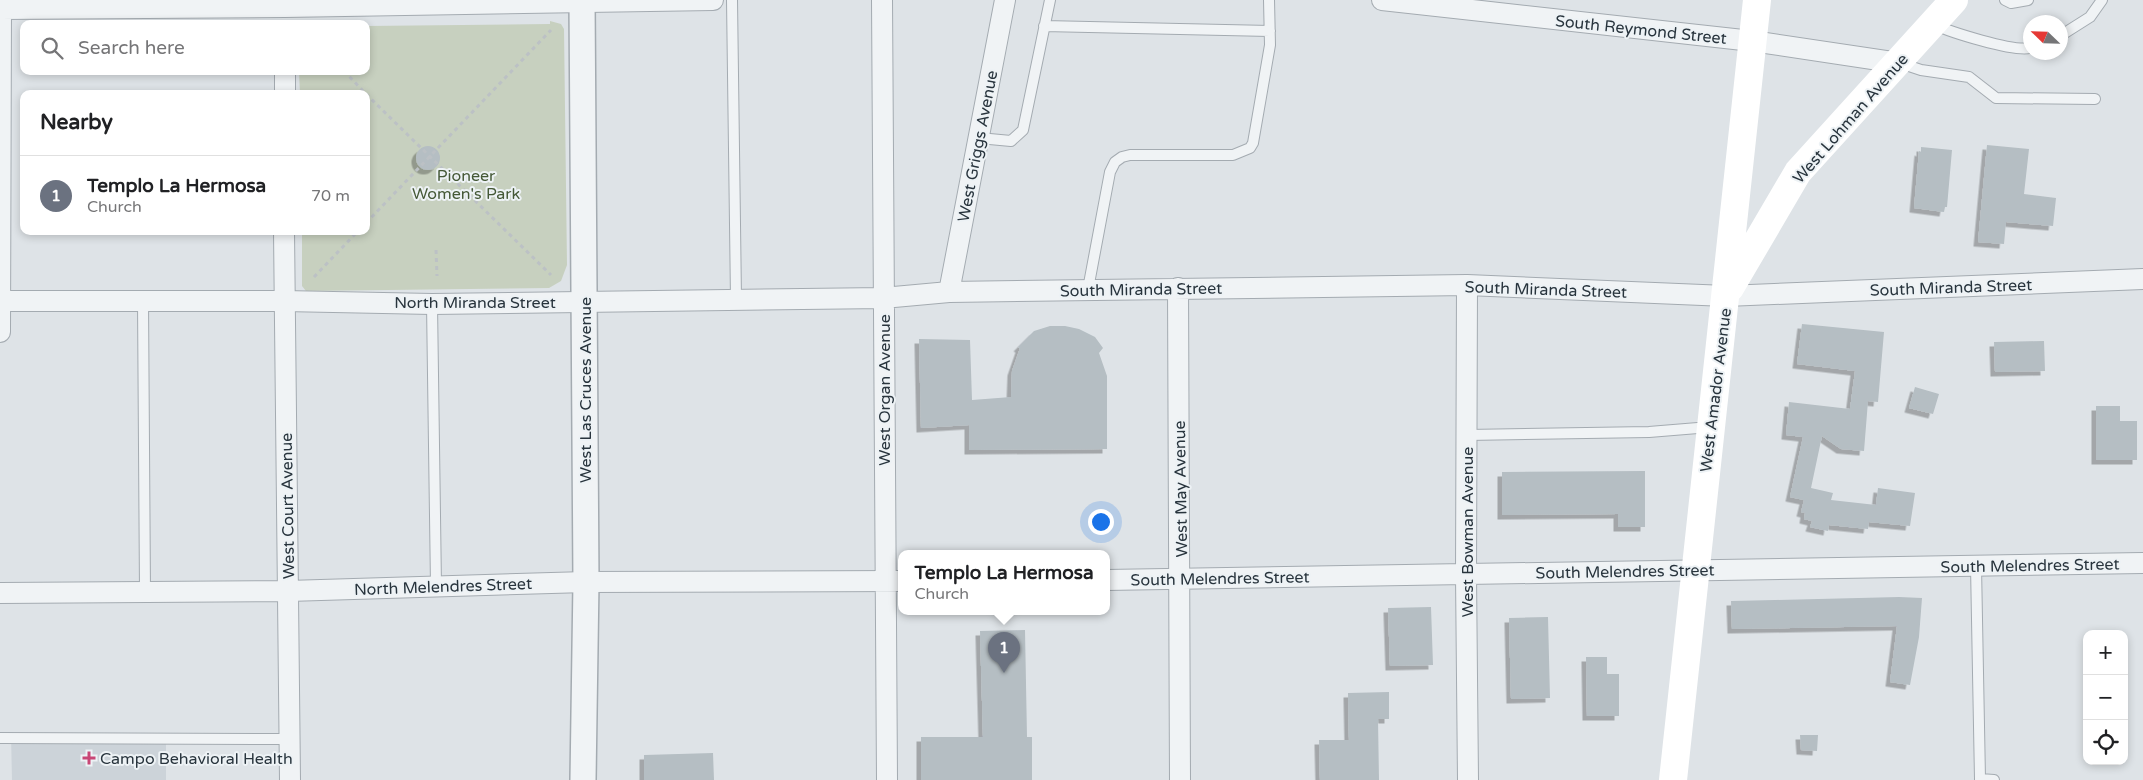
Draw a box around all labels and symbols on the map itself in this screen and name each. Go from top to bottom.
street label: South Reymond Street [1554,11,1728,49]
north arrow [2023,15,2068,60]
street label: West Lohman Avenue [1789,49,1913,188]
street label: West Griggs Avenue [953,69,1002,224]
park label: Pioneer Women's Park [412,166,520,204]
street label: South Miranda Street [1870,275,2033,301]
street label: South Miranda Street [1464,277,1627,303]
street label: South Miranda Street [1060,279,1222,301]
street label: North Miranda Street [394,293,556,313]
street label: West Las Cruces Avenue [576,297,596,483]
street label: West Amador Avenue [1696,307,1736,473]
street label: West Organ Avenue [875,314,895,466]
street label: West May Avenue [1170,420,1192,558]
street label: West Court Avenue [277,433,299,579]
street label: West Bowman Avenue [1458,447,1478,617]
your location [1088,509,1114,535]
street label: South Melendres Street [1940,554,2120,578]
street label: South Melendres Street [1535,560,1715,584]
street label: South Melendres Street [1130,567,1310,591]
street label: North Melendres Street [354,574,532,600]
pin: 1 [988,632,1020,673]
place label: Campo Behavioral Health [100,749,293,769]
marker: Campo Behavioral Health [82,751,96,765]

